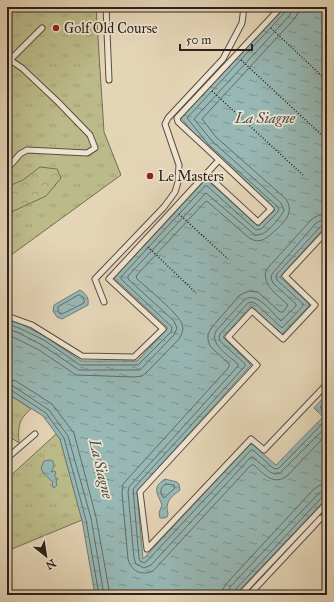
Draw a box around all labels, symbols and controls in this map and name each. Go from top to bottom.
place label: Golf Old Course [64,20,158,37]
marker: Golf Old Course [51,23,61,33]
scale bar [180,26,252,52]
text: 50 m [186,33,211,47]
water label: La Siagne [234,109,296,127]
place label: Le Masters [158,168,224,185]
marker: Le Masters [145,171,155,181]
water label: La Siagne [85,437,117,501]
north arrow [26,536,66,576]
text: N [43,556,58,573]

